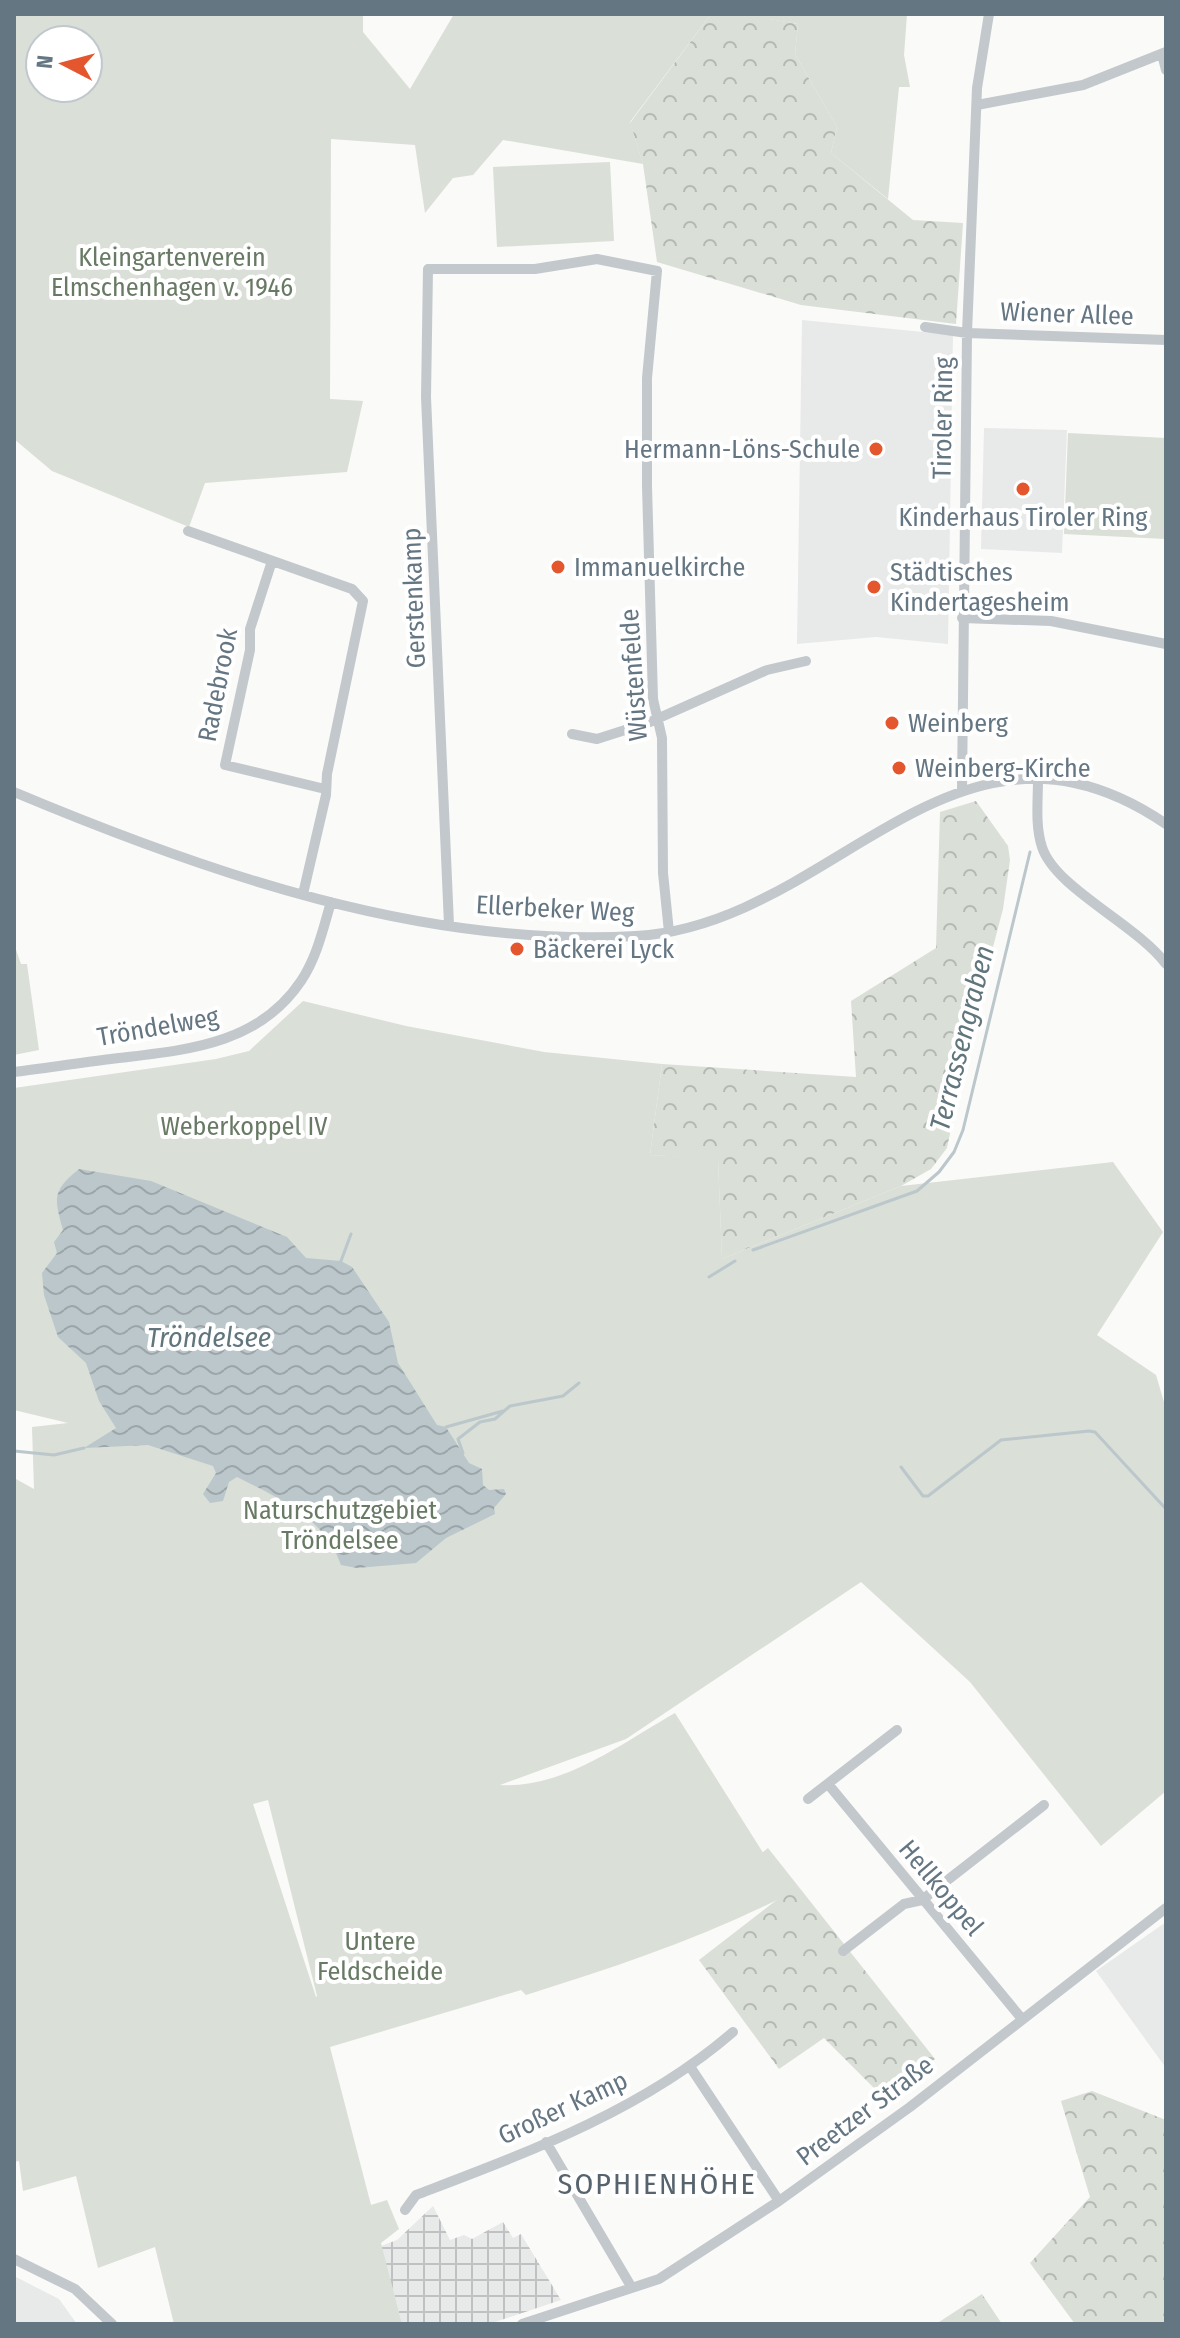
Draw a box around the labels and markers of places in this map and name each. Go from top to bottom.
place label: Hermann-Löns-Schule [624,434,860,465]
marker: Hermann-Löns-Schule [867,440,885,458]
marker: Kinderhaus Tiroler Ring [1014,480,1032,498]
place label: Kinderhaus Tiroler Ring [898,502,1148,533]
place label: Immanuelkirche [574,552,745,583]
place label: Städtisches Kindertagesheim [890,557,1070,618]
marker: Immanuelkirche [549,558,567,576]
marker: Städtisches Kindertagesheim [865,578,883,596]
place label: Weinberg [908,708,1009,739]
marker: Weinberg [883,714,901,732]
place label: Weinberg-Kirche [915,753,1091,784]
marker: Weinberg-Kirche [890,759,908,777]
place label: Bäckerei Lyck [533,934,675,965]
marker: Bäckerei Lyck [508,940,526,958]

